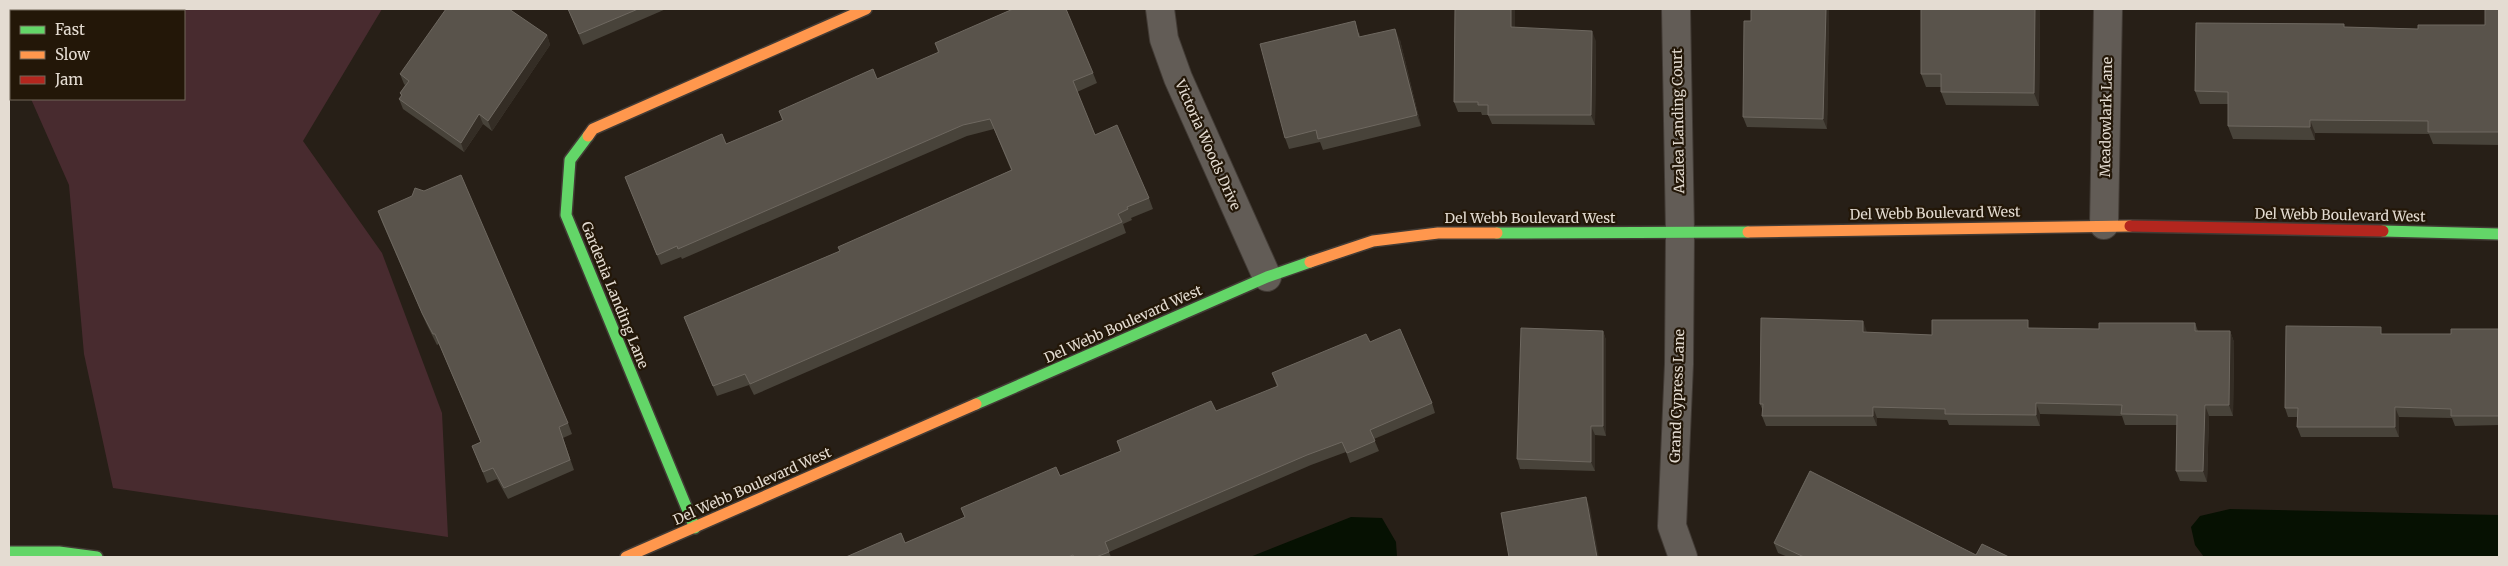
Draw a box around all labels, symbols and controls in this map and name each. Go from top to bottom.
legend [10,10,185,100]
text: Fast [55,20,85,39]
text: Slow [55,45,90,64]
street label: Azalea Landing Court [1668,48,1688,195]
street label: Meadowlark Lane [2096,57,2116,177]
text: Jam [54,70,83,89]
street label: Victoria Woods Drive [1171,76,1245,213]
street label: Del Webb Boulevard West [1849,203,2021,223]
street label: Del Webb Boulevard West [2254,205,2426,225]
street label: Del Webb Boulevard West [1445,209,1616,227]
street label: Gardenia Landing Lane [577,219,653,371]
street label: Del Webb Boulevard West [1041,281,1205,367]
street label: Grand Cypress Lane [1666,329,1688,463]
street label: Del Webb Boulevard West [670,443,834,529]

